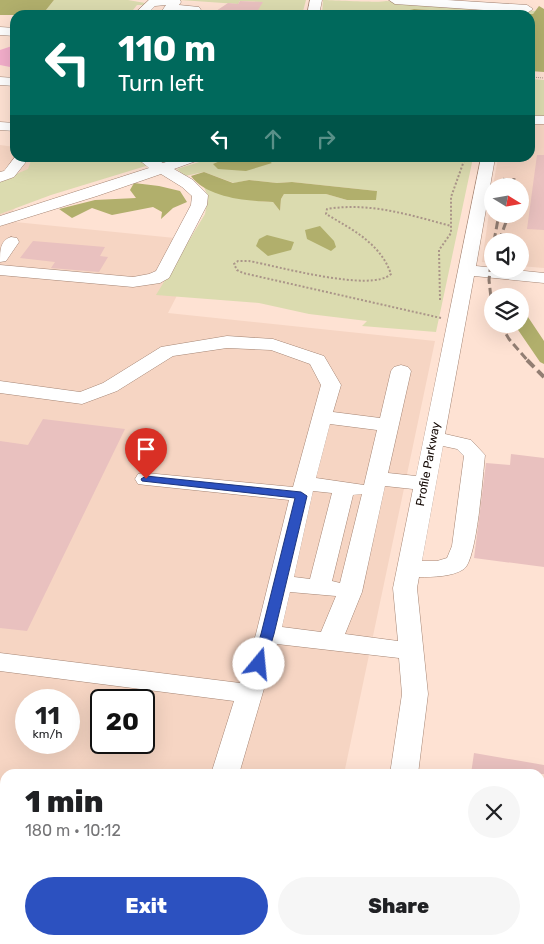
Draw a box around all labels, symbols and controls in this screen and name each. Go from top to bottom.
text: 110 m [118,28,216,70]
icon: left [35,30,100,95]
text: Turn left [118,70,204,97]
icon: left [206,125,234,153]
icon: ahead [259,125,287,153]
icon: right [312,125,340,153]
north arrow [484,178,529,222]
map controls [484,178,529,333]
button: sound [484,233,529,278]
button: layers [484,288,529,333]
street label: Profile Parkway [413,420,443,507]
pin [125,428,167,479]
icon: arrive [132,435,160,463]
position arrow [232,637,284,689]
speed limit sign: 20 [90,689,155,754]
text: 11 [35,701,60,730]
text: km/h [33,727,62,741]
text: 1 min [25,784,103,820]
button: close [468,786,520,838]
text: 180 m · 10:12 [25,821,121,840]
button: Exit [25,877,268,935]
button: Share [278,877,520,935]

